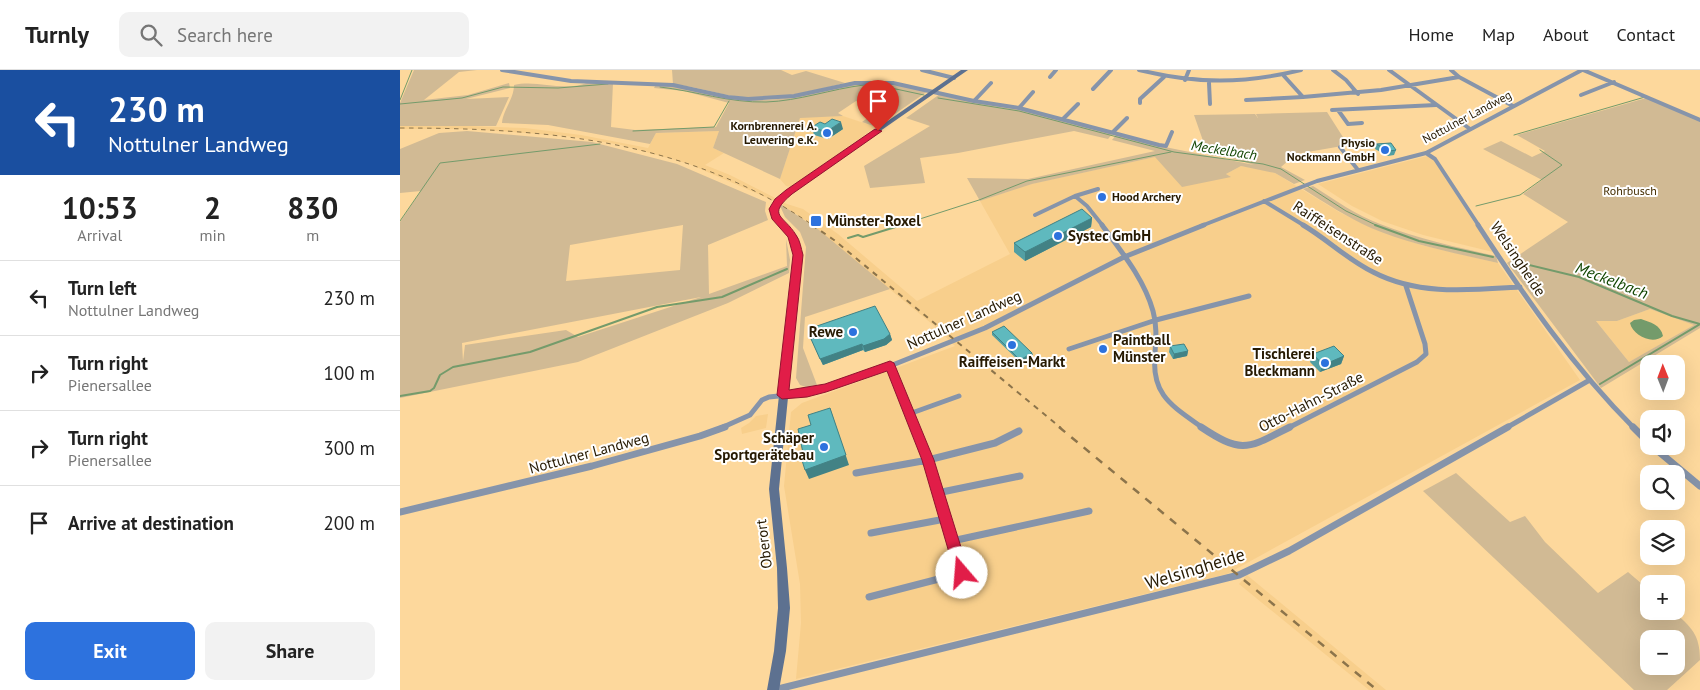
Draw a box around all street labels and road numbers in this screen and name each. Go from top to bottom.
street label: Nottulner Landweg [1420,87,1514,146]
street label: Raiffeisenstraße [1290,196,1387,269]
street label: Welsingheide [1487,218,1550,300]
street label: Nottulner Landweg [904,286,1024,353]
street label: Otto-Hahn-Straße [1255,367,1366,436]
street label: Nottulner Landweg [527,427,651,478]
street label: Oberort [751,518,776,570]
street label: Welsingheide [1142,542,1248,595]

